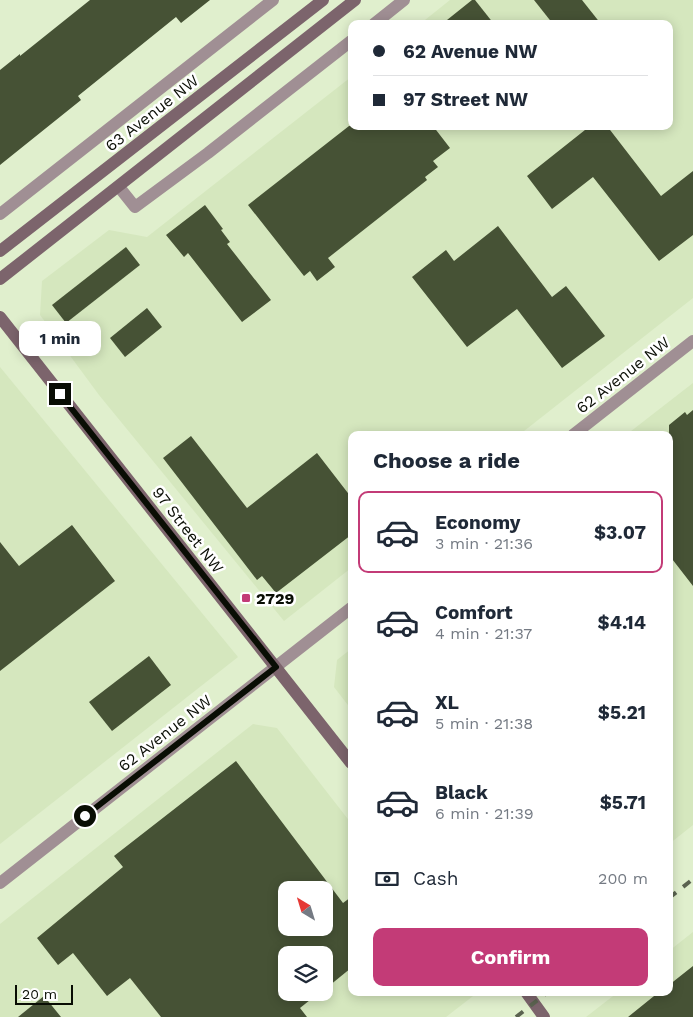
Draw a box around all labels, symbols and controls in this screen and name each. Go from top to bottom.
text: 62 Avenue NW [403,40,537,63]
street label: 63 Avenue NW [102,71,202,155]
text: 97 Street NW [403,88,528,111]
callout: 1 min [19,322,101,356]
text: 1 min [39,329,81,348]
street label: 62 Avenue NW [573,333,673,417]
route end [49,383,71,405]
text: Choose a ride [373,448,520,473]
street label: 97 Street NW [148,483,228,577]
icon: car [375,510,420,555]
text: Economy [435,511,520,534]
text: $3.07 [594,521,646,544]
text: 3 min · 21:36 [435,534,533,553]
place label: 2729 [256,589,295,608]
marker: 2729 [240,592,252,604]
icon: car [375,600,420,645]
text: Comfort [435,601,513,624]
text: $4.14 [598,611,646,634]
text: 4 min · 21:37 [435,624,532,643]
icon: car [375,690,420,735]
street label: 62 Avenue NW [115,691,215,775]
text: XL [435,691,459,714]
text: $5.21 [598,701,646,724]
text: 5 min · 21:38 [435,714,533,733]
icon: car [375,780,420,825]
text: Black [435,781,488,804]
text: $5.71 [600,791,646,814]
text: 6 min · 21:39 [435,804,534,823]
route start [74,805,96,827]
icon: cash [373,865,401,893]
text: Cash [413,867,459,890]
text: 200 m [598,869,648,888]
north arrow [278,881,332,936]
map controls [278,881,333,1001]
button: Confirm [373,928,648,986]
button: layers [278,946,333,1001]
scale bar [15,982,72,1005]
text: 20 m [22,986,57,1002]

